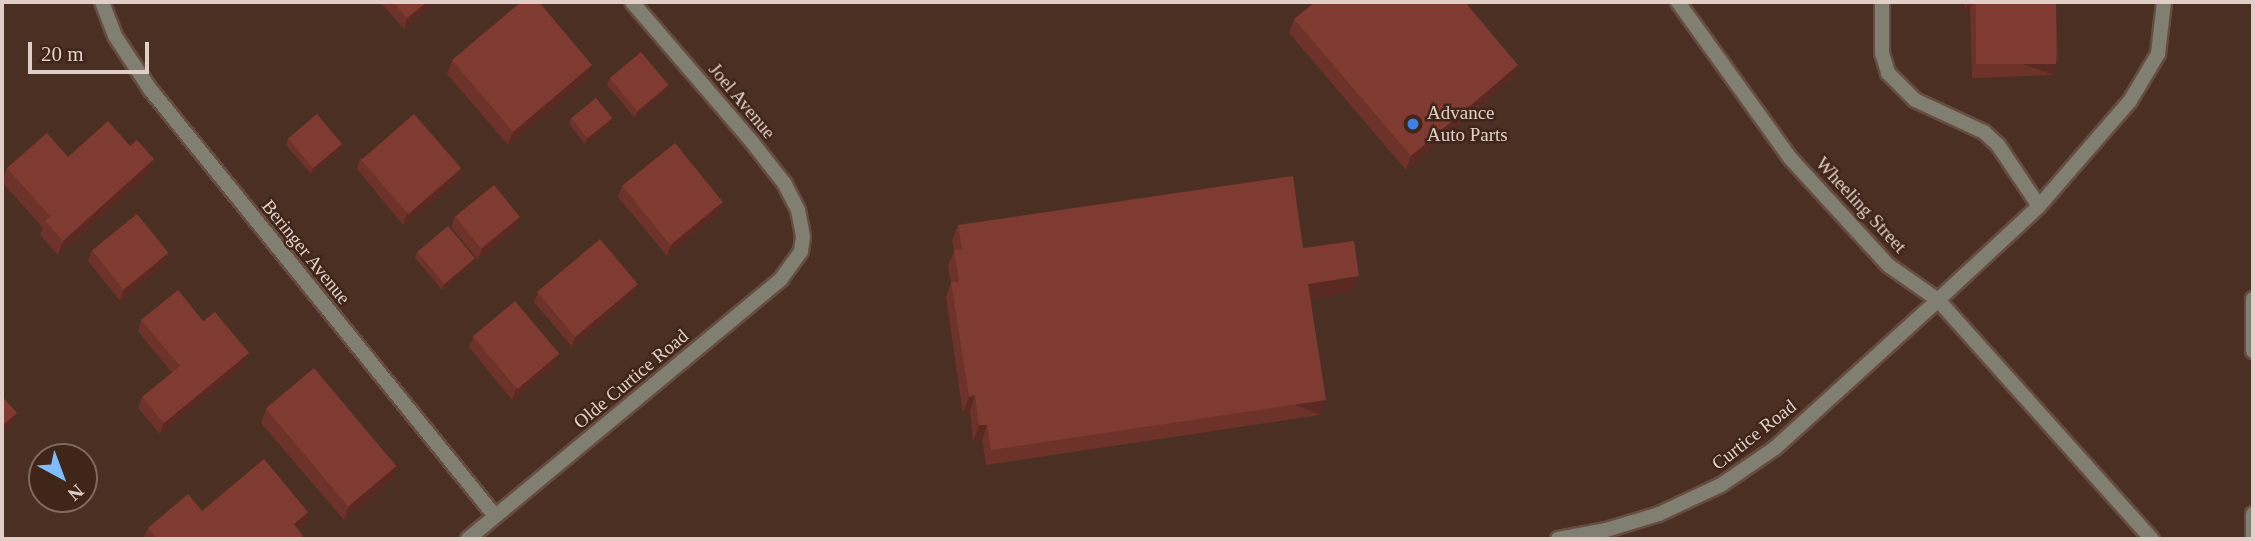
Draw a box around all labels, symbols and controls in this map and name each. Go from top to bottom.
scale bar [32,28,152,72]
text: 20 m [41,42,84,66]
street label: Joel Avenue [703,58,781,144]
place label: Advance Auto Parts [1427,102,1508,146]
marker: Advance Auto Parts [1405,116,1421,132]
street label: Wheeling Street [1811,152,1911,258]
street label: Beringer Avenue [257,195,355,309]
street label: Olde Curtice Road [569,324,693,434]
street label: Curtice Road [1707,395,1801,475]
north arrow [28,443,98,513]
text: N [64,480,88,505]

